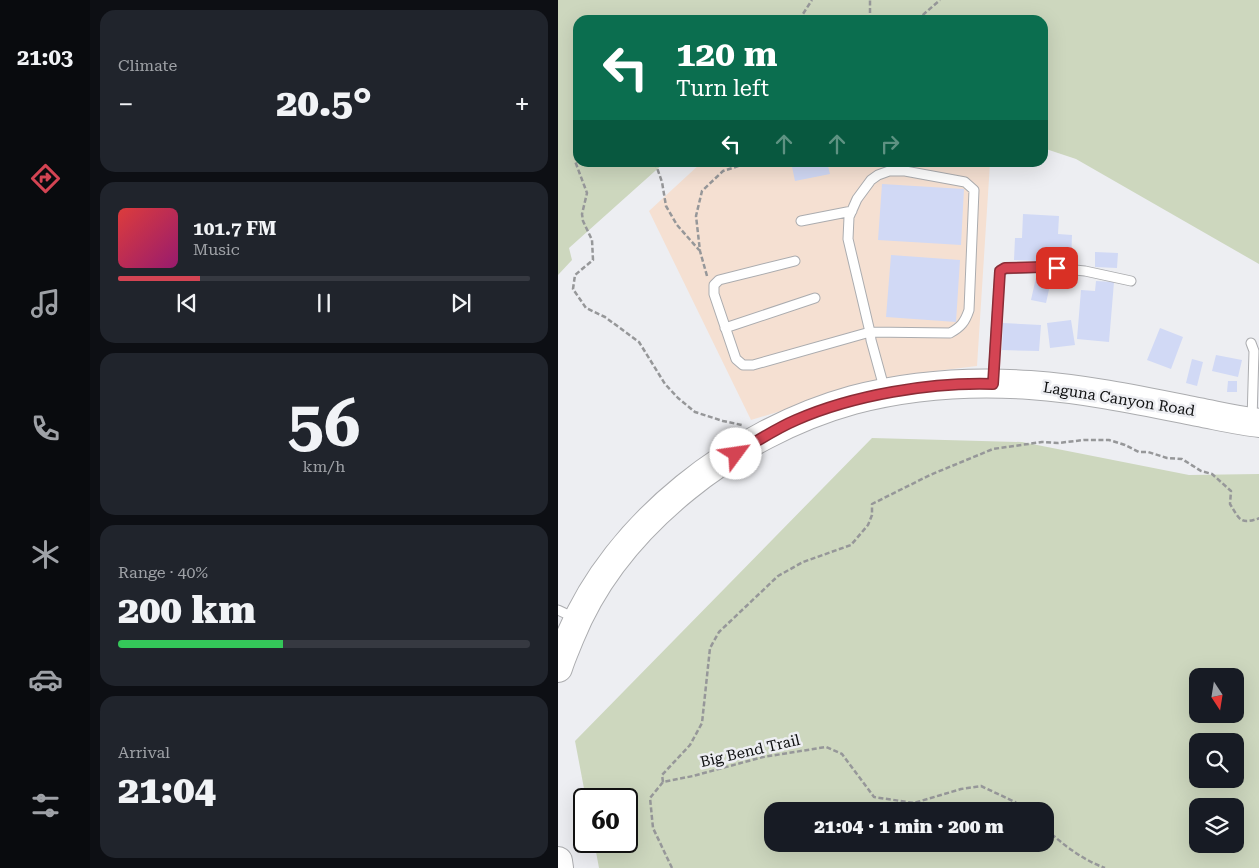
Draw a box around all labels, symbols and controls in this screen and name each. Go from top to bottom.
text: 120 m [676,34,777,75]
icon: left [593,35,658,100]
text: 21:03 [17,45,73,70]
text: Climate [118,56,177,75]
text: Turn left [676,76,769,101]
text: 20.5° [276,81,372,125]
text: − [118,88,134,121]
text: + [514,88,530,121]
icon: left [717,130,745,158]
icon: ahead [770,130,798,158]
icon: ahead [823,130,851,158]
icon: right [876,130,904,158]
icon: directions [28,161,63,196]
text: 101.7 FM [193,217,276,240]
text: Music [193,240,240,259]
pin [1036,247,1078,289]
icon: arrive [1043,254,1071,282]
icon: music [28,286,63,321]
icon: previous [173,289,201,317]
icon: pause [310,289,338,317]
icon: next [447,289,475,317]
street label: Laguna Canyon Road [1042,378,1197,420]
text: 56 [288,386,360,462]
icon: phone [28,411,63,446]
position arrow [709,427,761,479]
text: km/h [303,457,345,476]
icon: climate [28,537,63,572]
text: Range · 40% [118,563,208,582]
text: 200 km [118,588,256,632]
icon: car [28,662,63,697]
north arrow [1189,668,1244,722]
map controls [1189,668,1244,853]
street label: Big Bend Trail [698,731,802,771]
button: search [1189,733,1244,788]
text: Arrival [118,743,170,762]
text: 21:04 [118,768,216,812]
icon: filters [28,788,63,823]
speed limit sign: 60 [573,788,638,853]
button: layers [1189,798,1244,853]
text: 21:04 · 1 min · 200 m [814,815,1004,838]

